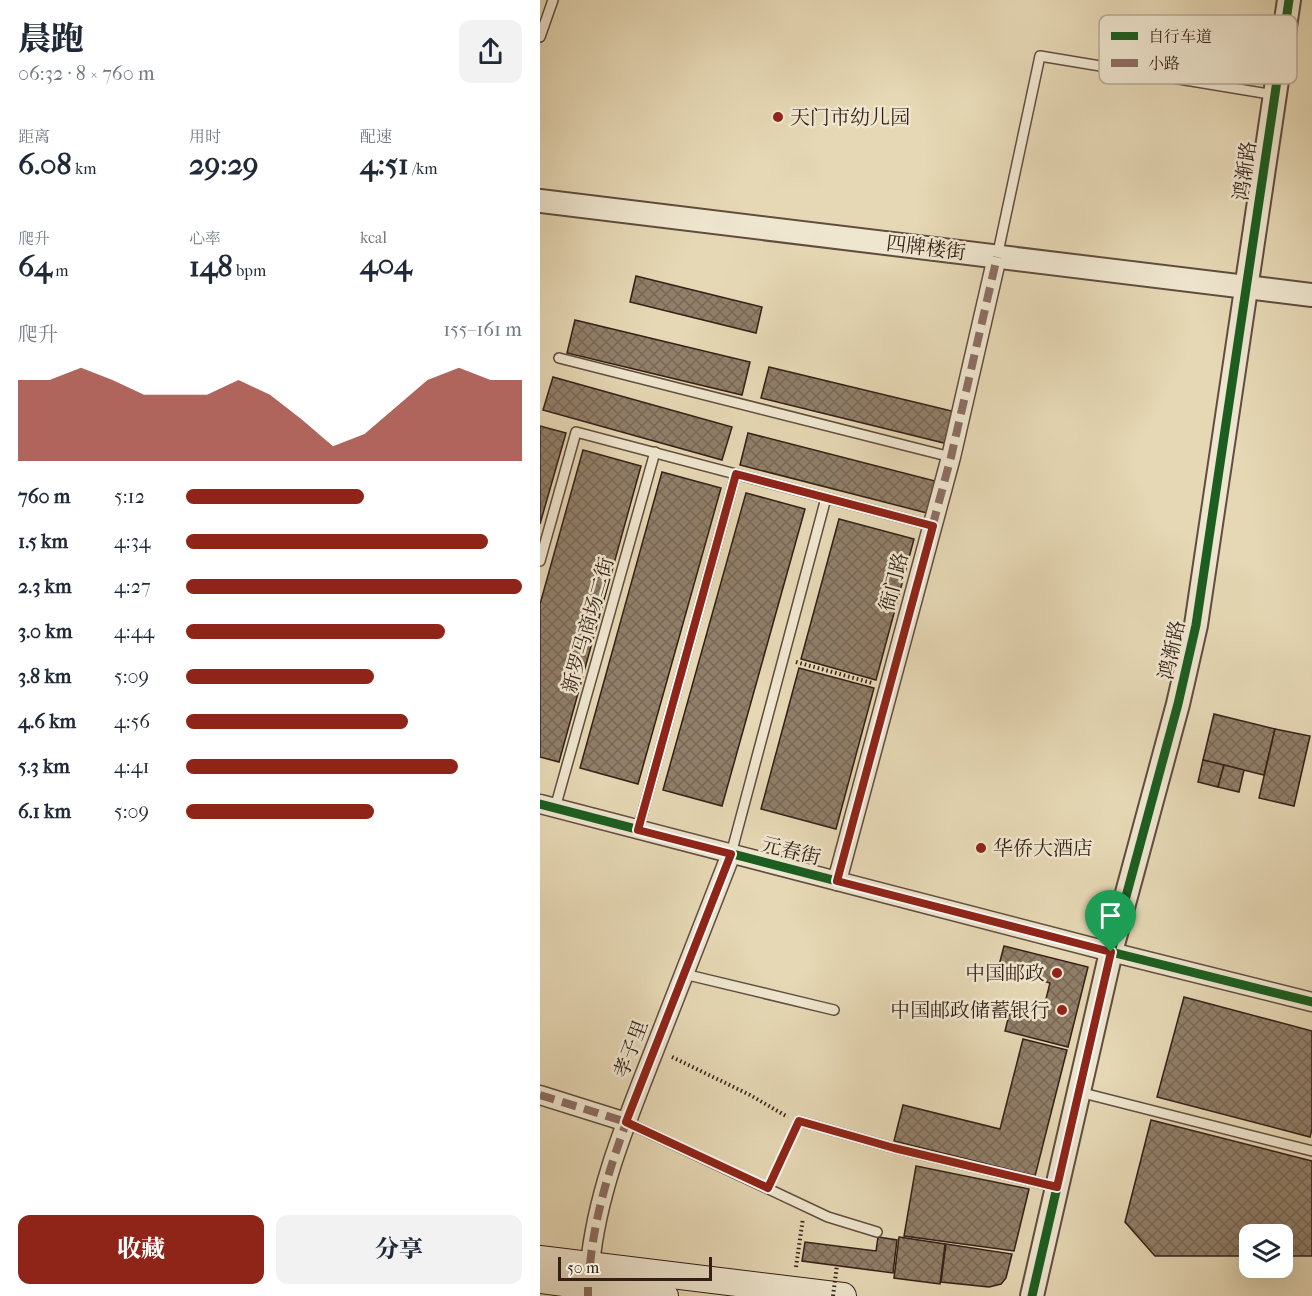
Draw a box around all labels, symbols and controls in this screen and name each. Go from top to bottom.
legend [1099,15,1297,84]
text: 晨跑 [18,20,84,59]
button: share [459,20,522,83]
text: 自行车道 [1148,27,1212,46]
text: 小路 [1148,54,1180,73]
text: 06:32 · 8 × 760 m [18,62,155,85]
place label: 天门市幼儿园 [790,106,910,129]
marker: 天门市幼儿园 [771,110,785,124]
text: 距离 [18,127,50,146]
text: 用时 [189,127,221,146]
text: 配速 [360,127,392,146]
street label: 鸿渐路 [1229,140,1261,202]
text: 6.08 [18,147,72,182]
text: 29:29 [189,147,259,182]
text: 4:51 [360,147,409,182]
text: km [72,159,97,178]
text: /km [409,159,438,178]
text: kcal [360,228,387,247]
text: 爬升 [18,229,50,248]
text: 心率 [189,229,221,248]
street label: 四牌楼街 [885,232,967,264]
text: 404 [360,247,412,282]
text: 64 [18,249,52,284]
text: 148 [189,249,233,284]
text: m [52,261,69,280]
text: bpm [233,261,266,280]
text: 155–161 m [443,318,522,341]
text: 爬升 [18,323,58,346]
text: 760 m [18,485,70,508]
text: 5:12 [114,485,145,508]
text: 1.5 km [18,530,68,553]
text: 4:34 [114,530,151,553]
street label: 衙门路 [875,550,913,614]
street label: 新罗马商场二街 [558,555,618,695]
text: 2.3 km [18,575,72,598]
text: 4:27 [114,575,151,598]
street label: 鸿渐路 [1155,618,1189,682]
text: 3.0 km [18,620,72,643]
text: 4:44 [114,620,154,643]
text: 3.8 km [18,665,71,688]
text: 5:09 [114,665,149,688]
text: 4.6 km [18,710,76,733]
text: 4:56 [114,710,150,733]
text: 5.3 km [18,755,70,778]
text: 4:41 [114,755,150,778]
text: 6.1 km [18,800,71,823]
text: 5:09 [114,800,149,823]
street label: 元春街 [759,833,823,869]
place label: 华侨大酒店 [993,837,1093,860]
marker: 华侨大酒店 [974,841,988,855]
pin [1085,890,1136,952]
icon: arrive [1094,899,1127,932]
place label: 中国邮政 [965,962,1045,985]
marker: 中国邮政 [1050,966,1064,980]
place label: 中国邮政储蓄银行 [890,999,1050,1022]
marker: 中国邮政储蓄银行 [1055,1003,1069,1017]
street label: 孝子里 [610,1017,652,1081]
button: 收藏 [18,1215,264,1284]
button: 分享 [276,1215,522,1284]
map controls [1239,1224,1293,1278]
button: layers [1239,1224,1293,1278]
scale bar [558,1254,712,1282]
text: 50 m [567,1258,599,1277]

